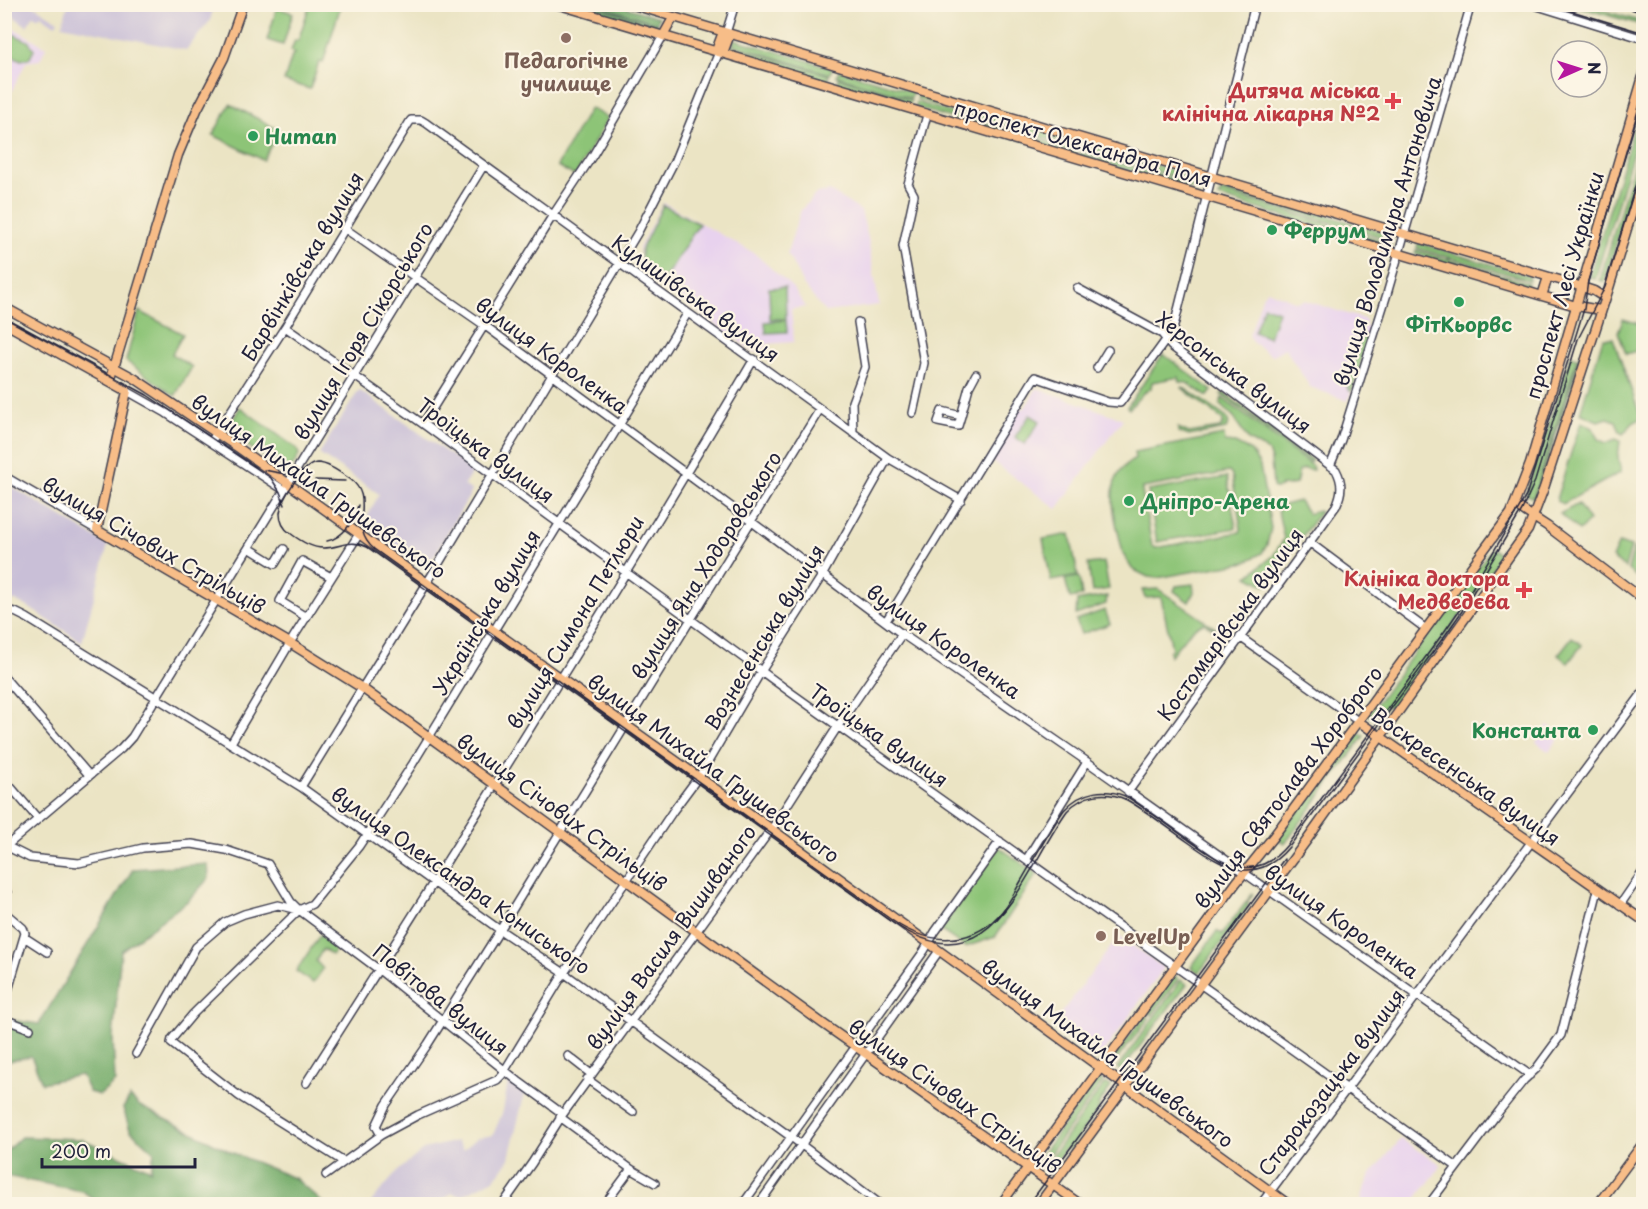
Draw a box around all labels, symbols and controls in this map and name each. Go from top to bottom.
marker: Педагогічне училище [559,31,573,45]
north arrow [1549,39,1609,99]
place label: Педагогічне училище [504,45,628,98]
text: N [1583,61,1607,75]
street label: вулиця Володимира Антоновича [1325,72,1449,390]
place label: Дитяча міська клінічна лікарня №2 [1162,75,1380,128]
street label: проспект Олександра Поля [951,92,1215,194]
marker: Дитяча міська клінічна лікарня №2 [1384,92,1402,110]
place label: Human [265,121,337,151]
marker: Human [246,129,260,143]
street label: Барвінківська вулиця [233,166,371,366]
street label: проспект Лесі Українки [1517,168,1611,402]
place label: Феррум [1284,215,1366,245]
street label: вулиця Ігоря Сікорського [286,216,440,446]
marker: Феррум [1265,223,1279,237]
street label: Кулишівська вулиця [606,227,786,369]
street label: вулиця Короленка [470,289,635,421]
marker: ФiтКьорвс [1452,295,1466,309]
street label: Херсонська вулиця [1150,304,1318,440]
place label: ФiтКьорвс [1406,309,1512,339]
street label: вулиця Михайла Грушевського [185,386,453,586]
street label: Троїцька вулиця [411,390,561,510]
street label: вулиця Яна Ходоровського [623,445,789,685]
street label: вулиця Січових Стрільців [37,469,271,621]
place label: Дніпро-Арена [1140,486,1290,516]
marker: Дніпро-Арена [1122,494,1136,508]
street label: вулиця Симона Петлюри [499,509,651,735]
street label: Костомарівська вулиця [1150,521,1310,727]
street label: Українська вулиця [425,524,547,700]
street label: Вознесенська вулиця [696,538,832,736]
place label: Клініка доктора Медведєва [1344,563,1510,616]
street label: вулиця Короленка [861,576,1028,706]
marker: Клініка доктора Медведєва [1515,581,1533,599]
street label: вулиця Святослава Хороброго [1187,659,1389,915]
street label: вулиця Михайла Грушевського [582,666,846,870]
street label: Троїцька вулиця [803,676,955,794]
street label: Воскресенська вулиця [1365,699,1567,853]
place label: Константа [1472,715,1581,745]
marker: Константа [1586,723,1600,737]
street label: вулиця Січових Стрільців [451,726,673,898]
street label: вулиця Олександра Кониського [325,779,597,981]
street label: вулиця Василя Вишиваного [579,818,763,1056]
street label: вулиця Короленка [1259,856,1426,986]
place label: LevelUp [1113,921,1190,951]
marker: LevelUp [1094,929,1108,943]
street label: Повітова вулиця [367,936,515,1062]
street label: вулиця Михайла Грушевського [976,951,1240,1155]
street label: Старокозацька вулиця [1250,982,1412,1182]
street label: вулиця Січових Стрільців [843,1011,1067,1181]
scale bar [42,1131,195,1169]
text: 200 m [51,1137,111,1164]

